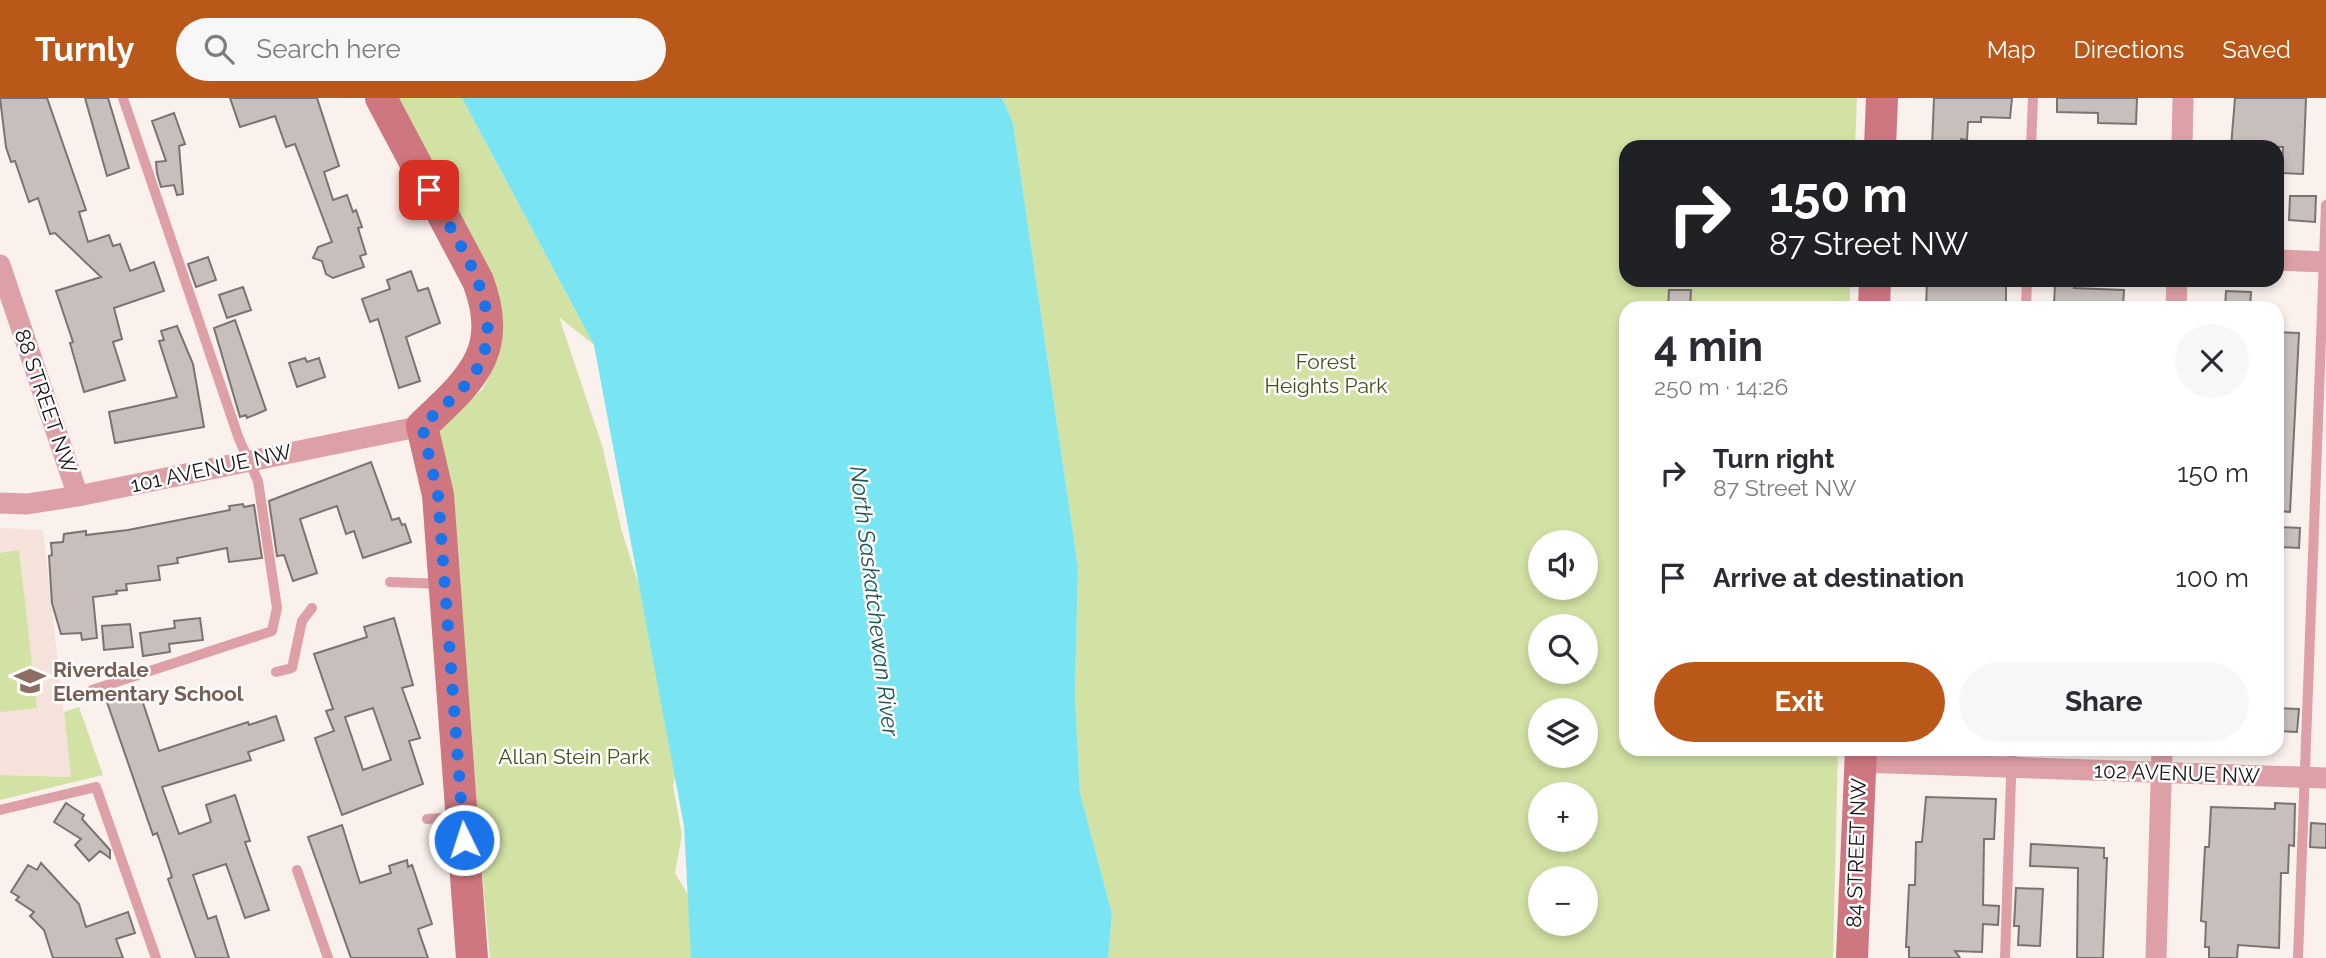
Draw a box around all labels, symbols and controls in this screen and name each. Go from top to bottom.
search box [176,18,666,81]
text: Turnly [35,30,134,69]
icon: search [200,30,238,68]
text: Search here [256,34,401,64]
text: Map [1987,35,2036,64]
text: Directions [2074,35,2184,64]
text: Saved [2222,35,2291,64]
pin [399,160,459,220]
text: 150 m [1769,166,1908,223]
icon: right [1654,168,1745,259]
icon: arrive [410,171,448,209]
text: 87 Street NW [1769,225,1968,262]
text: 4 min [1654,322,1763,371]
button: close [2175,324,2249,398]
street label: 88 STREET NW [10,326,82,476]
park label: Forest Heights Park [1265,349,1387,398]
text: 250 m · 14:26 [1654,373,1788,400]
street label: 101 AVENUE NW [128,439,294,497]
text: Turn right [1713,444,1834,474]
icon: right [1654,454,1692,492]
text: 150 m [2177,458,2249,488]
water label: North Saskatchewan River [845,464,905,739]
text: 87 Street NW [1713,474,1856,501]
map controls [1528,530,1598,936]
button: sound [1528,530,1598,600]
icon: arrive [1654,559,1692,597]
text: Arrive at destination [1713,563,1964,593]
text: 100 m [2176,563,2249,593]
button: search [1528,614,1598,684]
place label: Riverdale Elementary School [53,657,244,706]
button: Exit [1654,662,1945,742]
button: Share [1959,662,2249,742]
school or university icon: Riverdale Elementary School [13,664,47,698]
button: layers [1528,698,1598,768]
park label: Allan Stein Park [498,744,650,769]
street label: 102 AVENUE NW [2094,758,2260,788]
street label: 84 STREET NW [1841,778,1871,928]
button: + [1528,782,1598,852]
position arrow [427,803,501,877]
button: − [1528,866,1598,936]

